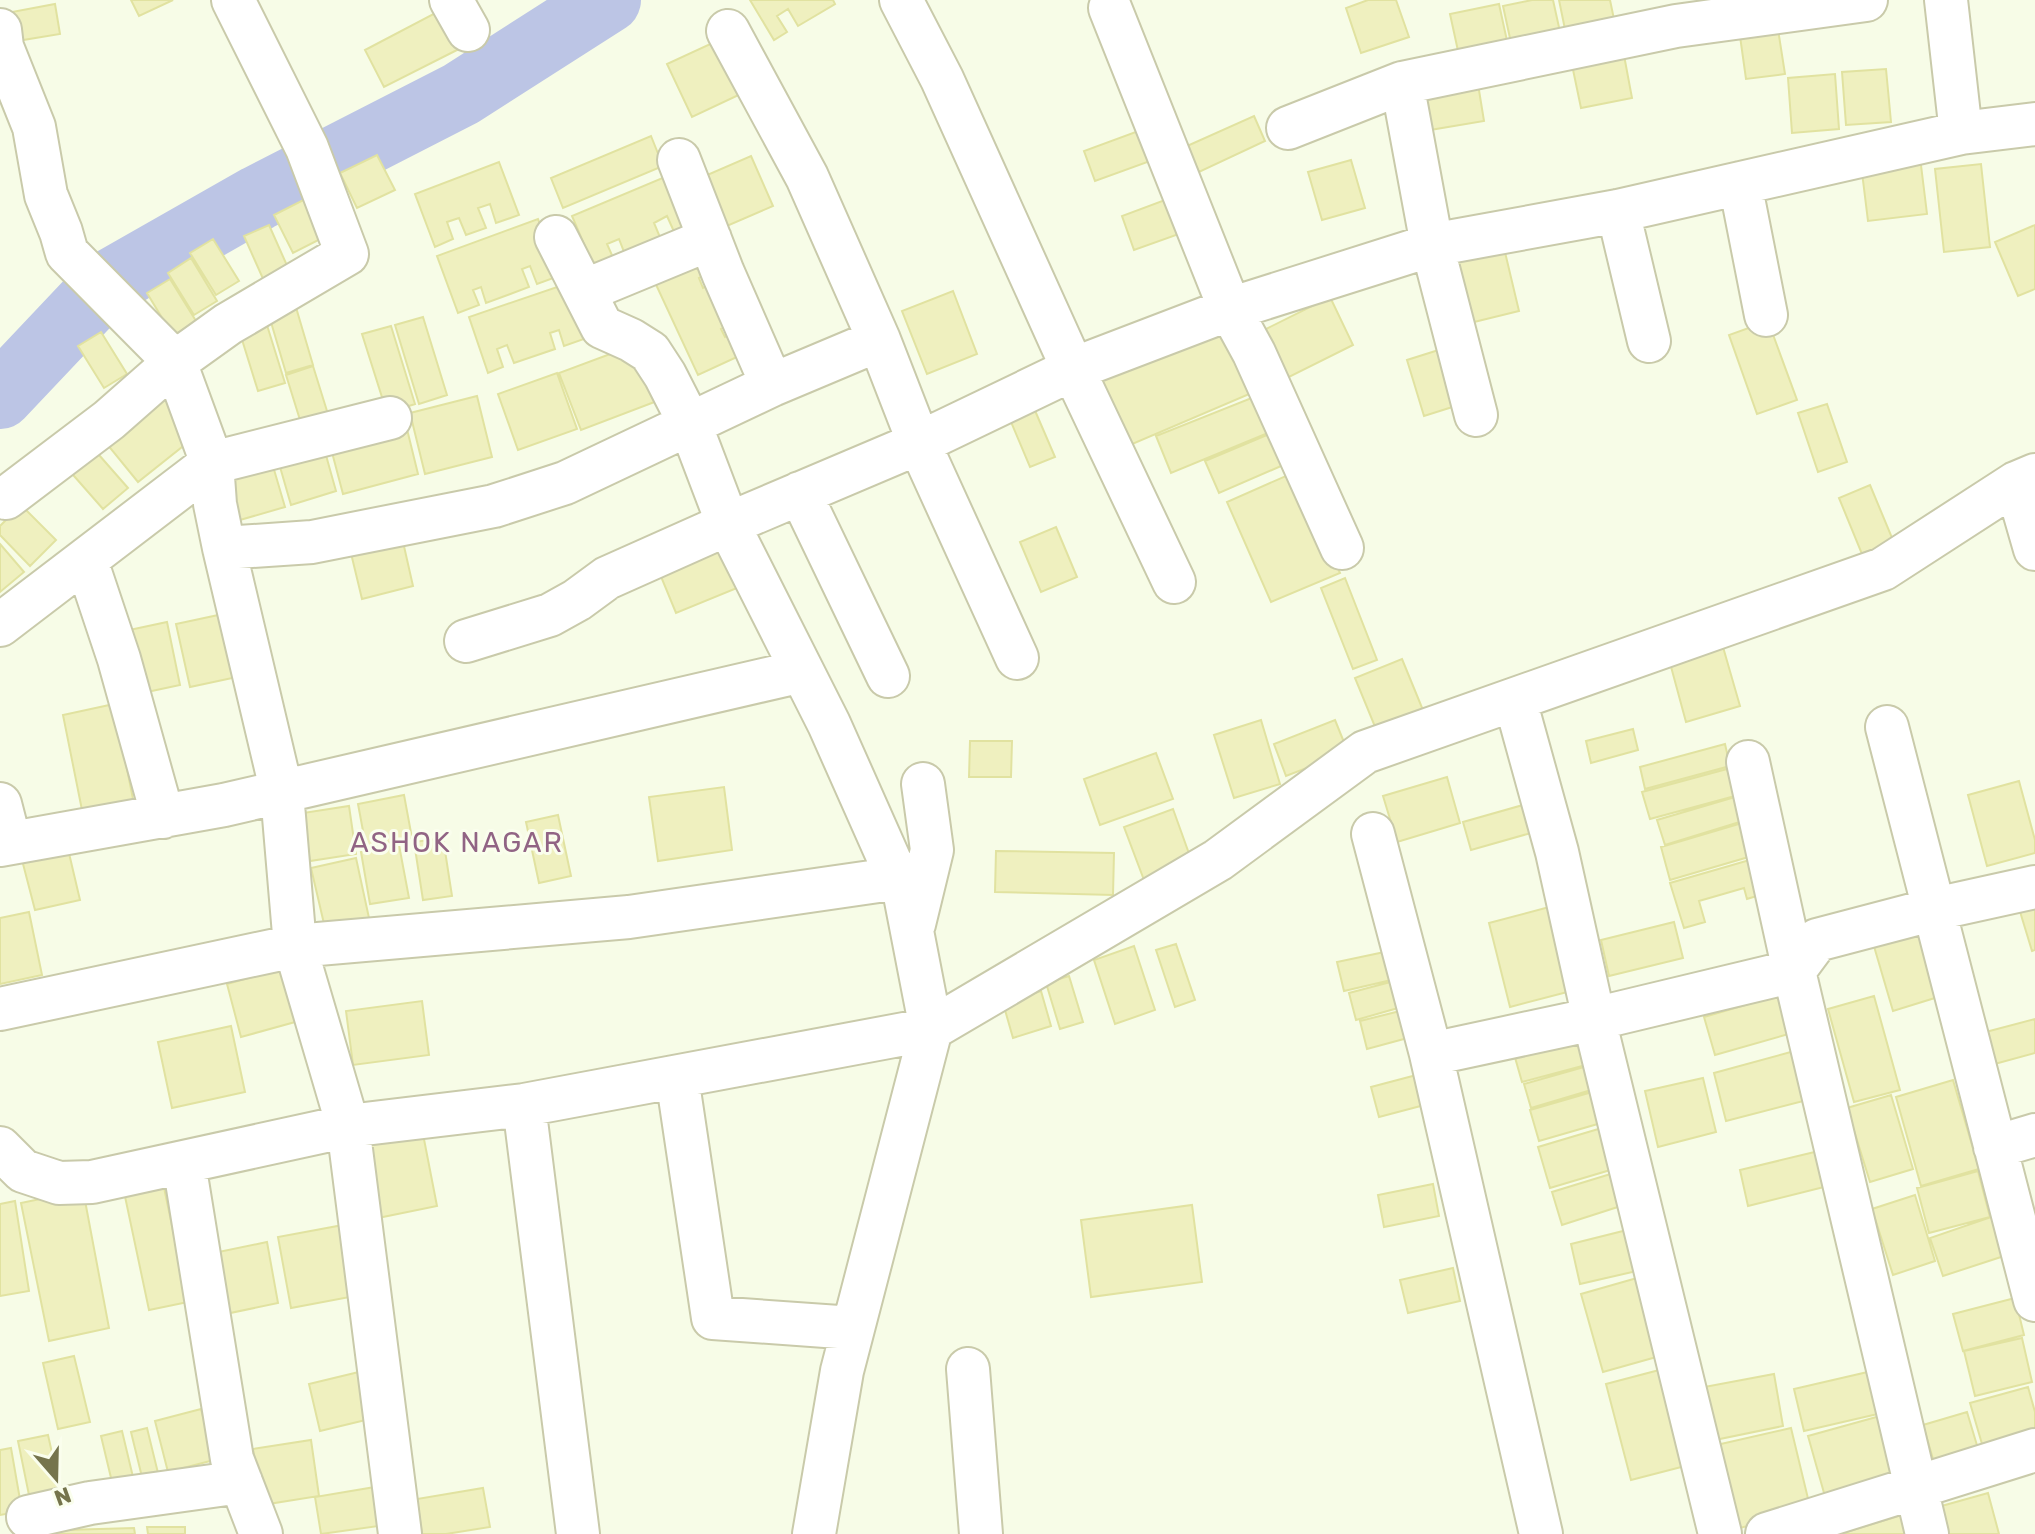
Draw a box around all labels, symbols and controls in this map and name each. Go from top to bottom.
district label: ASHOK NAGAR [350,826,564,859]
north arrow [16,1438,96,1518]
text: N [51,1481,75,1512]

